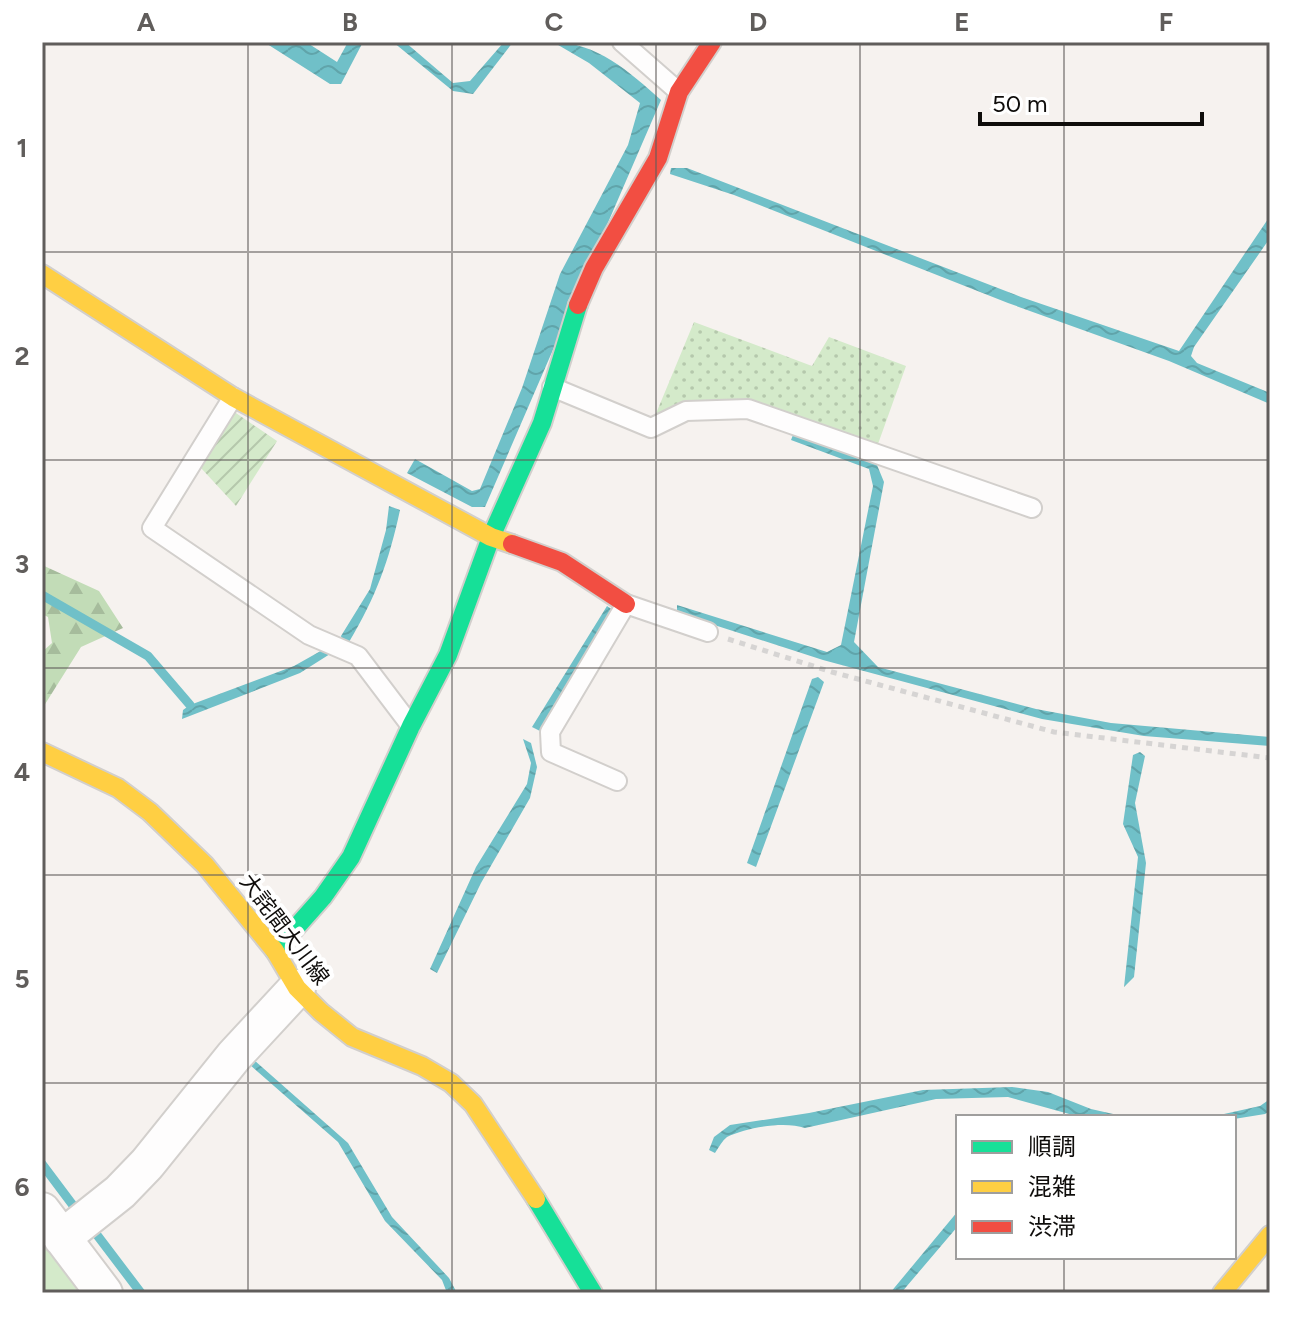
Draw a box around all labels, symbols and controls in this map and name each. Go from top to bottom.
text: A [137,6,156,38]
text: B [342,6,358,38]
text: C [545,6,564,38]
text: D [749,6,767,38]
text: E [954,6,970,38]
text: F [1159,6,1173,38]
scale bar [980,76,1202,126]
text: 50 m [992,89,1048,118]
text: 1 [17,132,27,164]
text: 2 [14,340,30,372]
text: 3 [15,548,29,580]
text: 4 [14,756,30,788]
street label: 大詫間大川線 [234,868,335,990]
text: 5 [14,963,30,995]
legend [956,1115,1236,1259]
text: 順調 [1028,1132,1076,1161]
text: 6 [14,1171,30,1203]
text: 混雑 [1028,1172,1076,1201]
text: 渋滞 [1028,1212,1076,1241]

